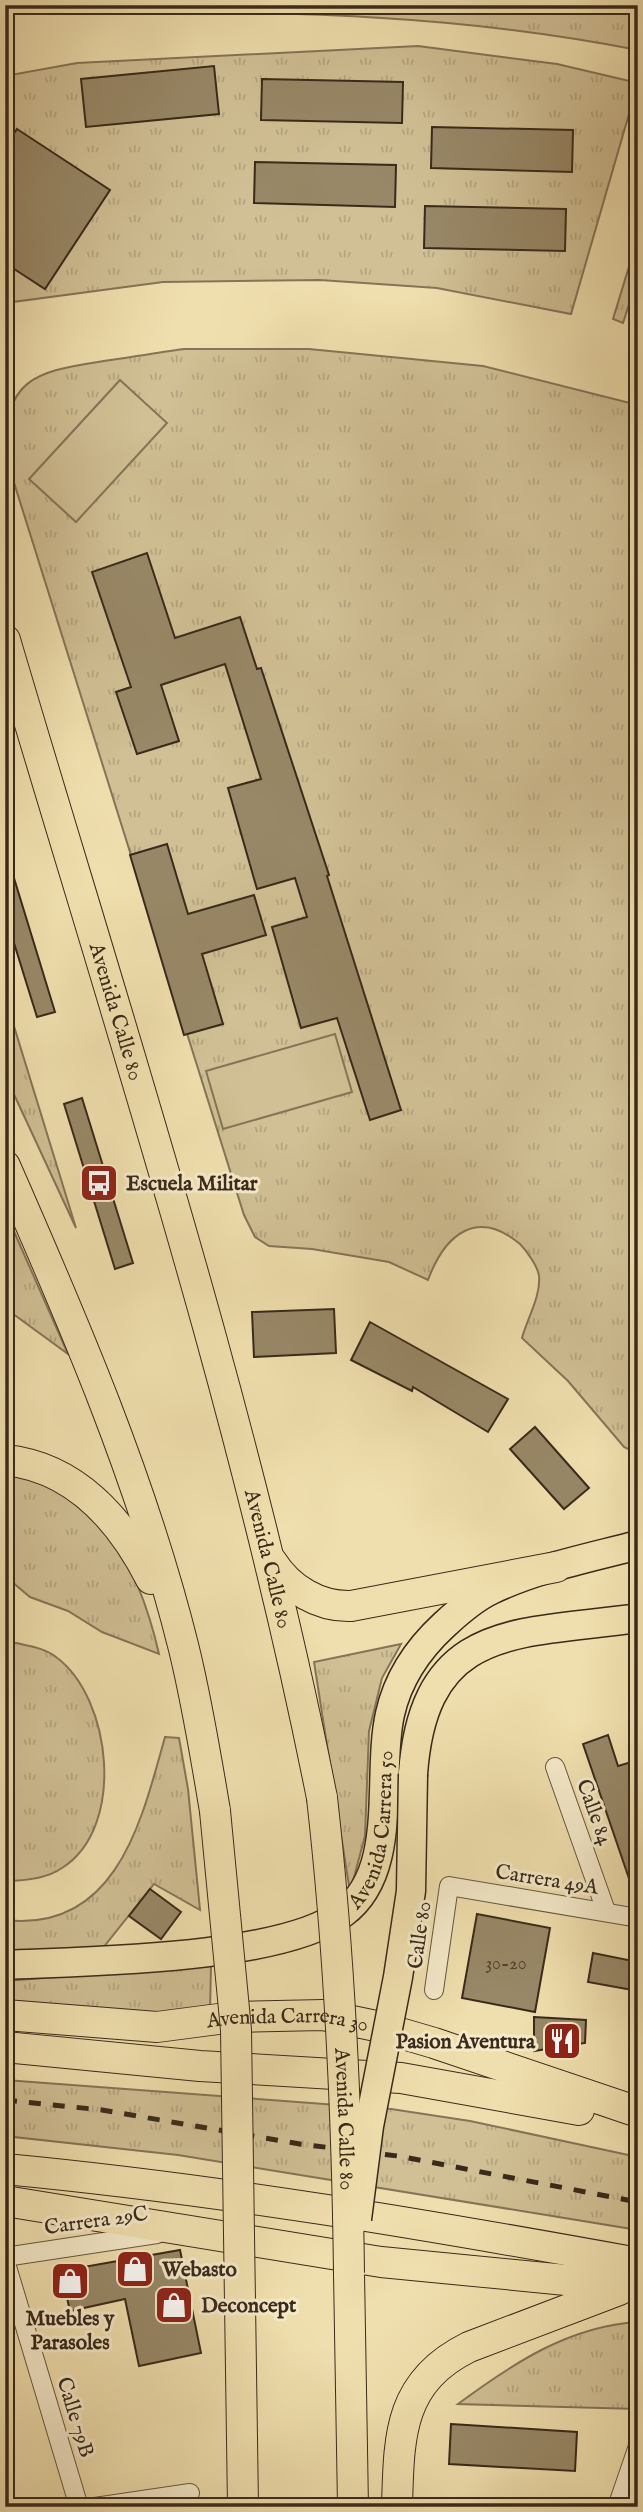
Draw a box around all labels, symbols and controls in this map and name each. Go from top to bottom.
street label: Avenida Calle 80 [81,939,149,1084]
bus stop icon: Escuela Militar [78,1162,120,1204]
place label: Escuela Militar [126,1171,258,1198]
street label: Avenida Calle 80 [237,1486,297,1631]
street label: Avenida Carrera 50 [342,1750,400,1916]
street label: Calle 84 [569,1776,618,1850]
street label: Carrera 49A [493,1859,601,1902]
street label: Calle 80 [402,1900,439,1971]
house number: 30-20 [485,1953,527,1976]
street label: Avenida Carrera 30 [204,2003,371,2039]
restaurant icon: Pasion Aventura [541,2020,583,2062]
place label: Pasion Aventura [395,2029,536,2056]
street label: Avenida Calle 80 [327,2046,359,2191]
street label: Carrera 29C [43,2201,150,2242]
shop icon: Webasto [114,2248,156,2290]
place label: Webasto [161,2257,237,2284]
shop icon: Muebles y Parasoles [49,2260,91,2302]
shop icon: Deconcept [153,2284,195,2326]
place label: Deconcept [201,2293,297,2320]
place label: Muebles y Parasoles [26,2306,115,2357]
street label: Calle 79B [50,2374,100,2461]

